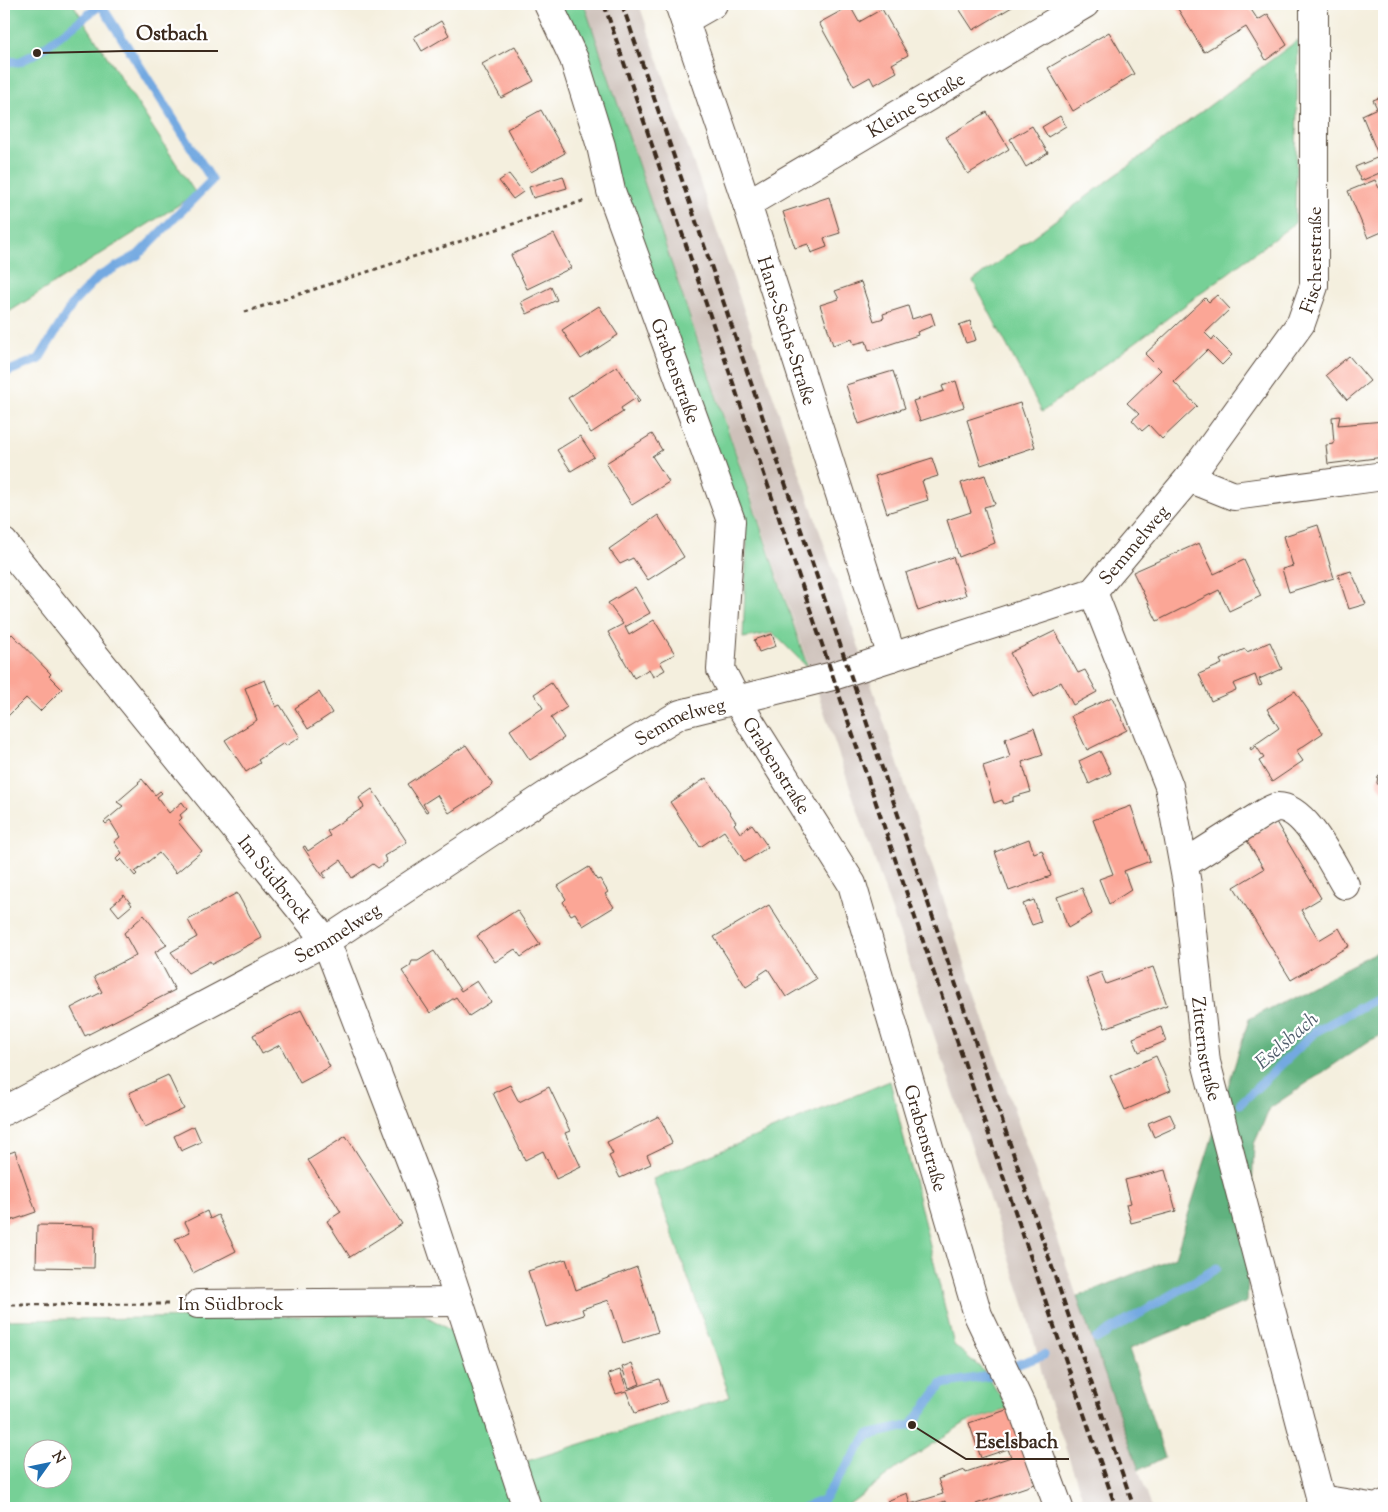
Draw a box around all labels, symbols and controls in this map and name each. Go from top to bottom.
callout: Ostbach [126,16,218,51]
text: Ostbach [136,21,208,50]
street label: Kleine Straße [863,67,971,146]
street label: Fischerstraße [1294,206,1331,318]
street label: Hans-Sachs-Straße [749,253,822,409]
street label: Grabenstraße [642,315,706,428]
street label: Semmelweg [1093,500,1177,592]
street label: Semmelweg [630,692,728,754]
street label: Grabenstraße [734,712,816,820]
street label: Im Südbrock [230,831,318,931]
street label: Semmelweg [290,897,387,971]
street label: Zitternstraße [1183,996,1227,1104]
water label: Eselsbach [1250,1006,1326,1078]
street label: Grabenstraße [895,1082,952,1196]
street label: Im Südbrock [178,1292,285,1319]
callout: Eselsbach [966,1424,1069,1459]
text: Eselsbach [976,1429,1059,1458]
north arrow [22,1440,72,1490]
text: N [46,1448,69,1468]

